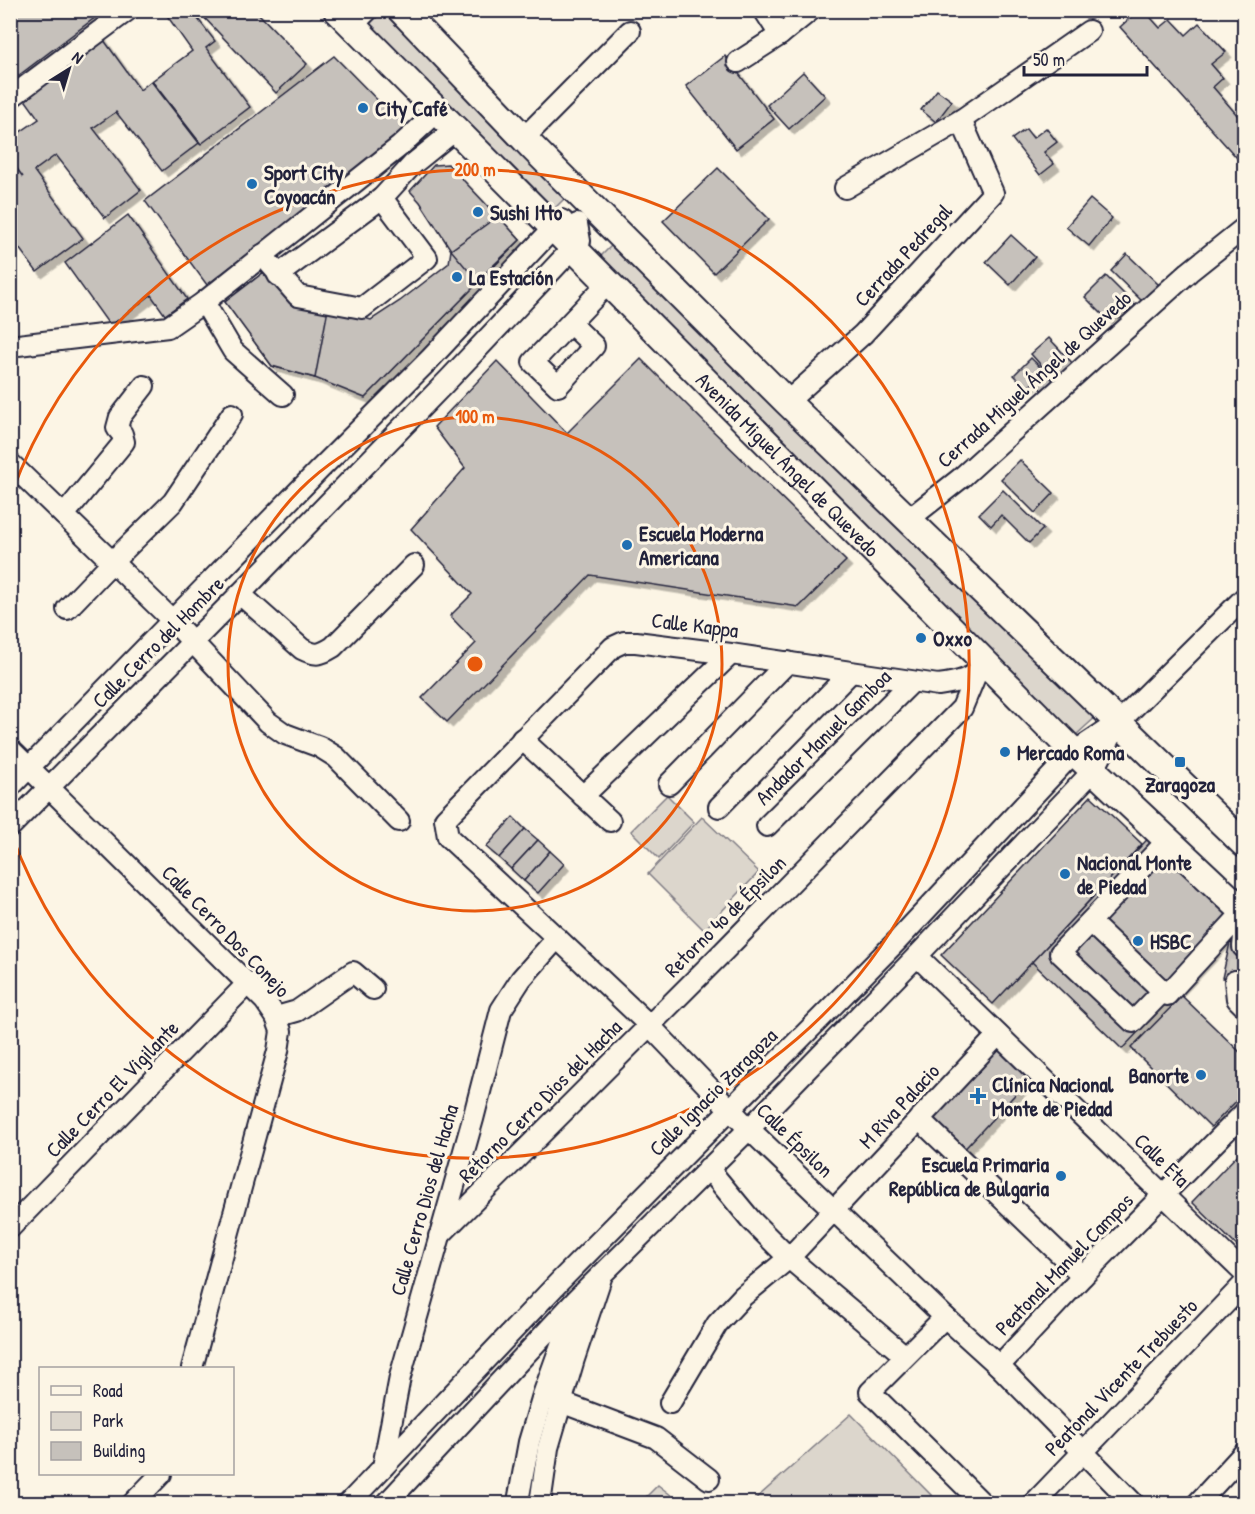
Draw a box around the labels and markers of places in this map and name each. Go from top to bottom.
place label: City Café [375,94,448,124]
marker: City Café [356,101,370,115]
place label: Sport City Coyoacán [264,158,344,212]
marker: Sport City Coyoacán [245,177,259,191]
place label: Sushi Itto [490,198,563,227]
marker: Sushi Itto [471,205,485,219]
place label: La Estación [469,263,554,292]
marker: La Estación [450,270,464,284]
place label: Escuela Moderna Americana [639,519,764,572]
marker: Escuela Moderna Americana [620,538,634,552]
place label: Oxxo [933,624,972,653]
marker: Oxxo [914,631,928,645]
centre of rings [465,654,485,674]
place label: Mercado Roma [1017,738,1125,767]
marker: Mercado Roma [998,745,1012,759]
marker: Zaragoza [1173,755,1187,769]
place label: Zaragoza [1145,770,1216,800]
place label: Nacional Monte de Piedad [1077,848,1193,901]
marker: Nacional Monte de Piedad [1058,867,1072,881]
place label: HSBC [1150,927,1192,956]
marker: HSBC [1131,934,1145,948]
place label: Banorte [1128,1061,1190,1090]
marker: Banorte [1194,1068,1208,1082]
place label: Clínica Nacional Monte de Piedad [992,1070,1114,1123]
marker: Clínica Nacional Monte de Piedad [969,1087,987,1105]
place label: Escuela Primaria República de Bulgaria [889,1150,1050,1204]
marker: Escuela Primaria República de Bulgaria [1054,1169,1068,1183]

